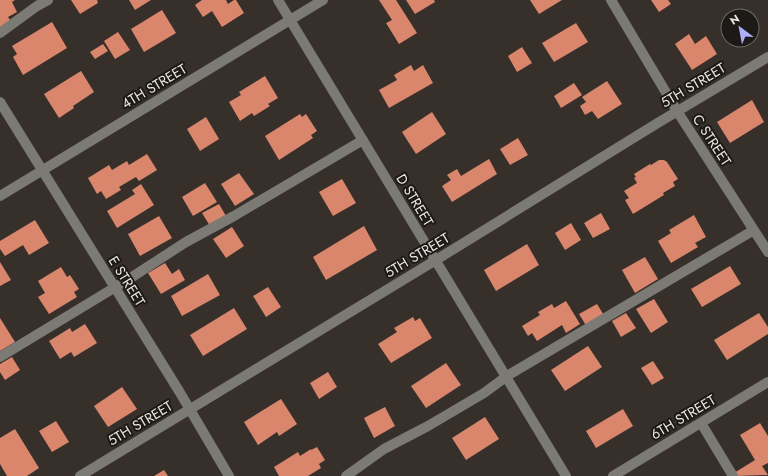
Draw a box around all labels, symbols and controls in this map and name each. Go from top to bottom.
north arrow [720,8,760,48]
text: N [727,10,743,29]
street label: 5TH STREET [657,57,730,112]
street label: 4TH STREET [118,58,191,113]
street label: C STREET [688,110,736,170]
street label: D STREET [392,170,439,230]
street label: 5TH STREET [381,227,454,282]
street label: E STREET [104,252,151,310]
street label: 6TH STREET [647,389,720,444]
street label: 5TH STREET [104,395,177,450]

